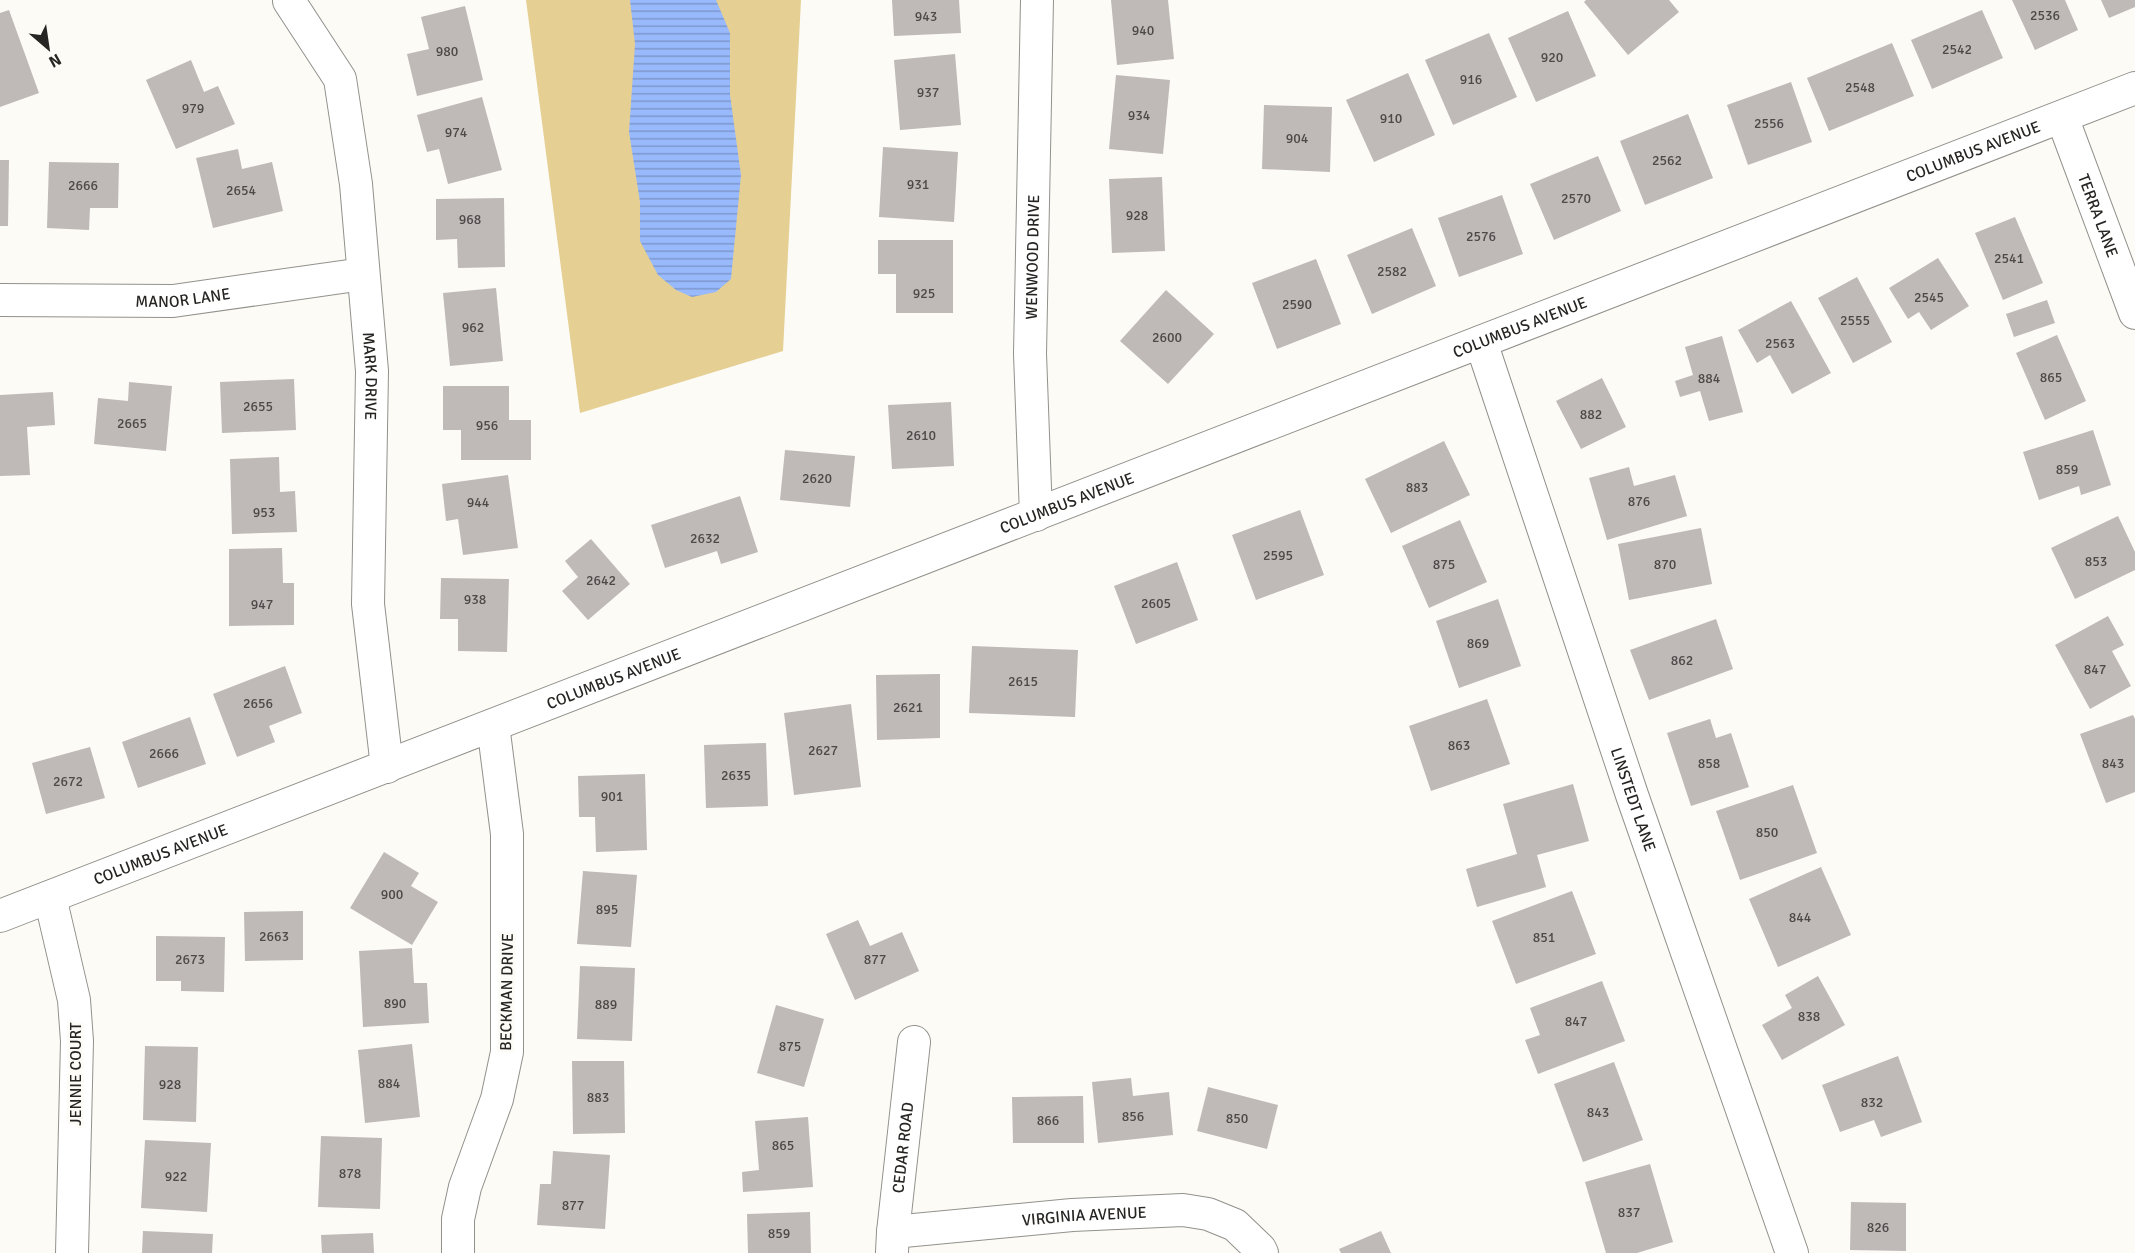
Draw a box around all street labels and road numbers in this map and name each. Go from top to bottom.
street label: COLUMBUS AVENUE [1903,117,2043,187]
street label: TERRA LANE [2073,171,2122,260]
street label: WENWOOD DRIVE [1022,194,1044,320]
street label: MANOR LANE [135,284,232,312]
street label: COLUMBUS AVENUE [1450,293,1590,363]
street label: MARK DRIVE [358,331,381,420]
street label: COLUMBUS AVENUE [997,468,1137,538]
street label: COLUMBUS AVENUE [544,644,684,714]
street label: LINSTEDT LANE [1606,745,1660,854]
street label: COLUMBUS AVENUE [91,820,231,890]
street label: BECKMAN DRIVE [496,933,518,1051]
street label: JENNIE COURT [66,1022,86,1126]
street label: CEDAR ROAD [888,1101,918,1194]
street label: VIRGINIA AVENUE [1021,1203,1147,1231]

